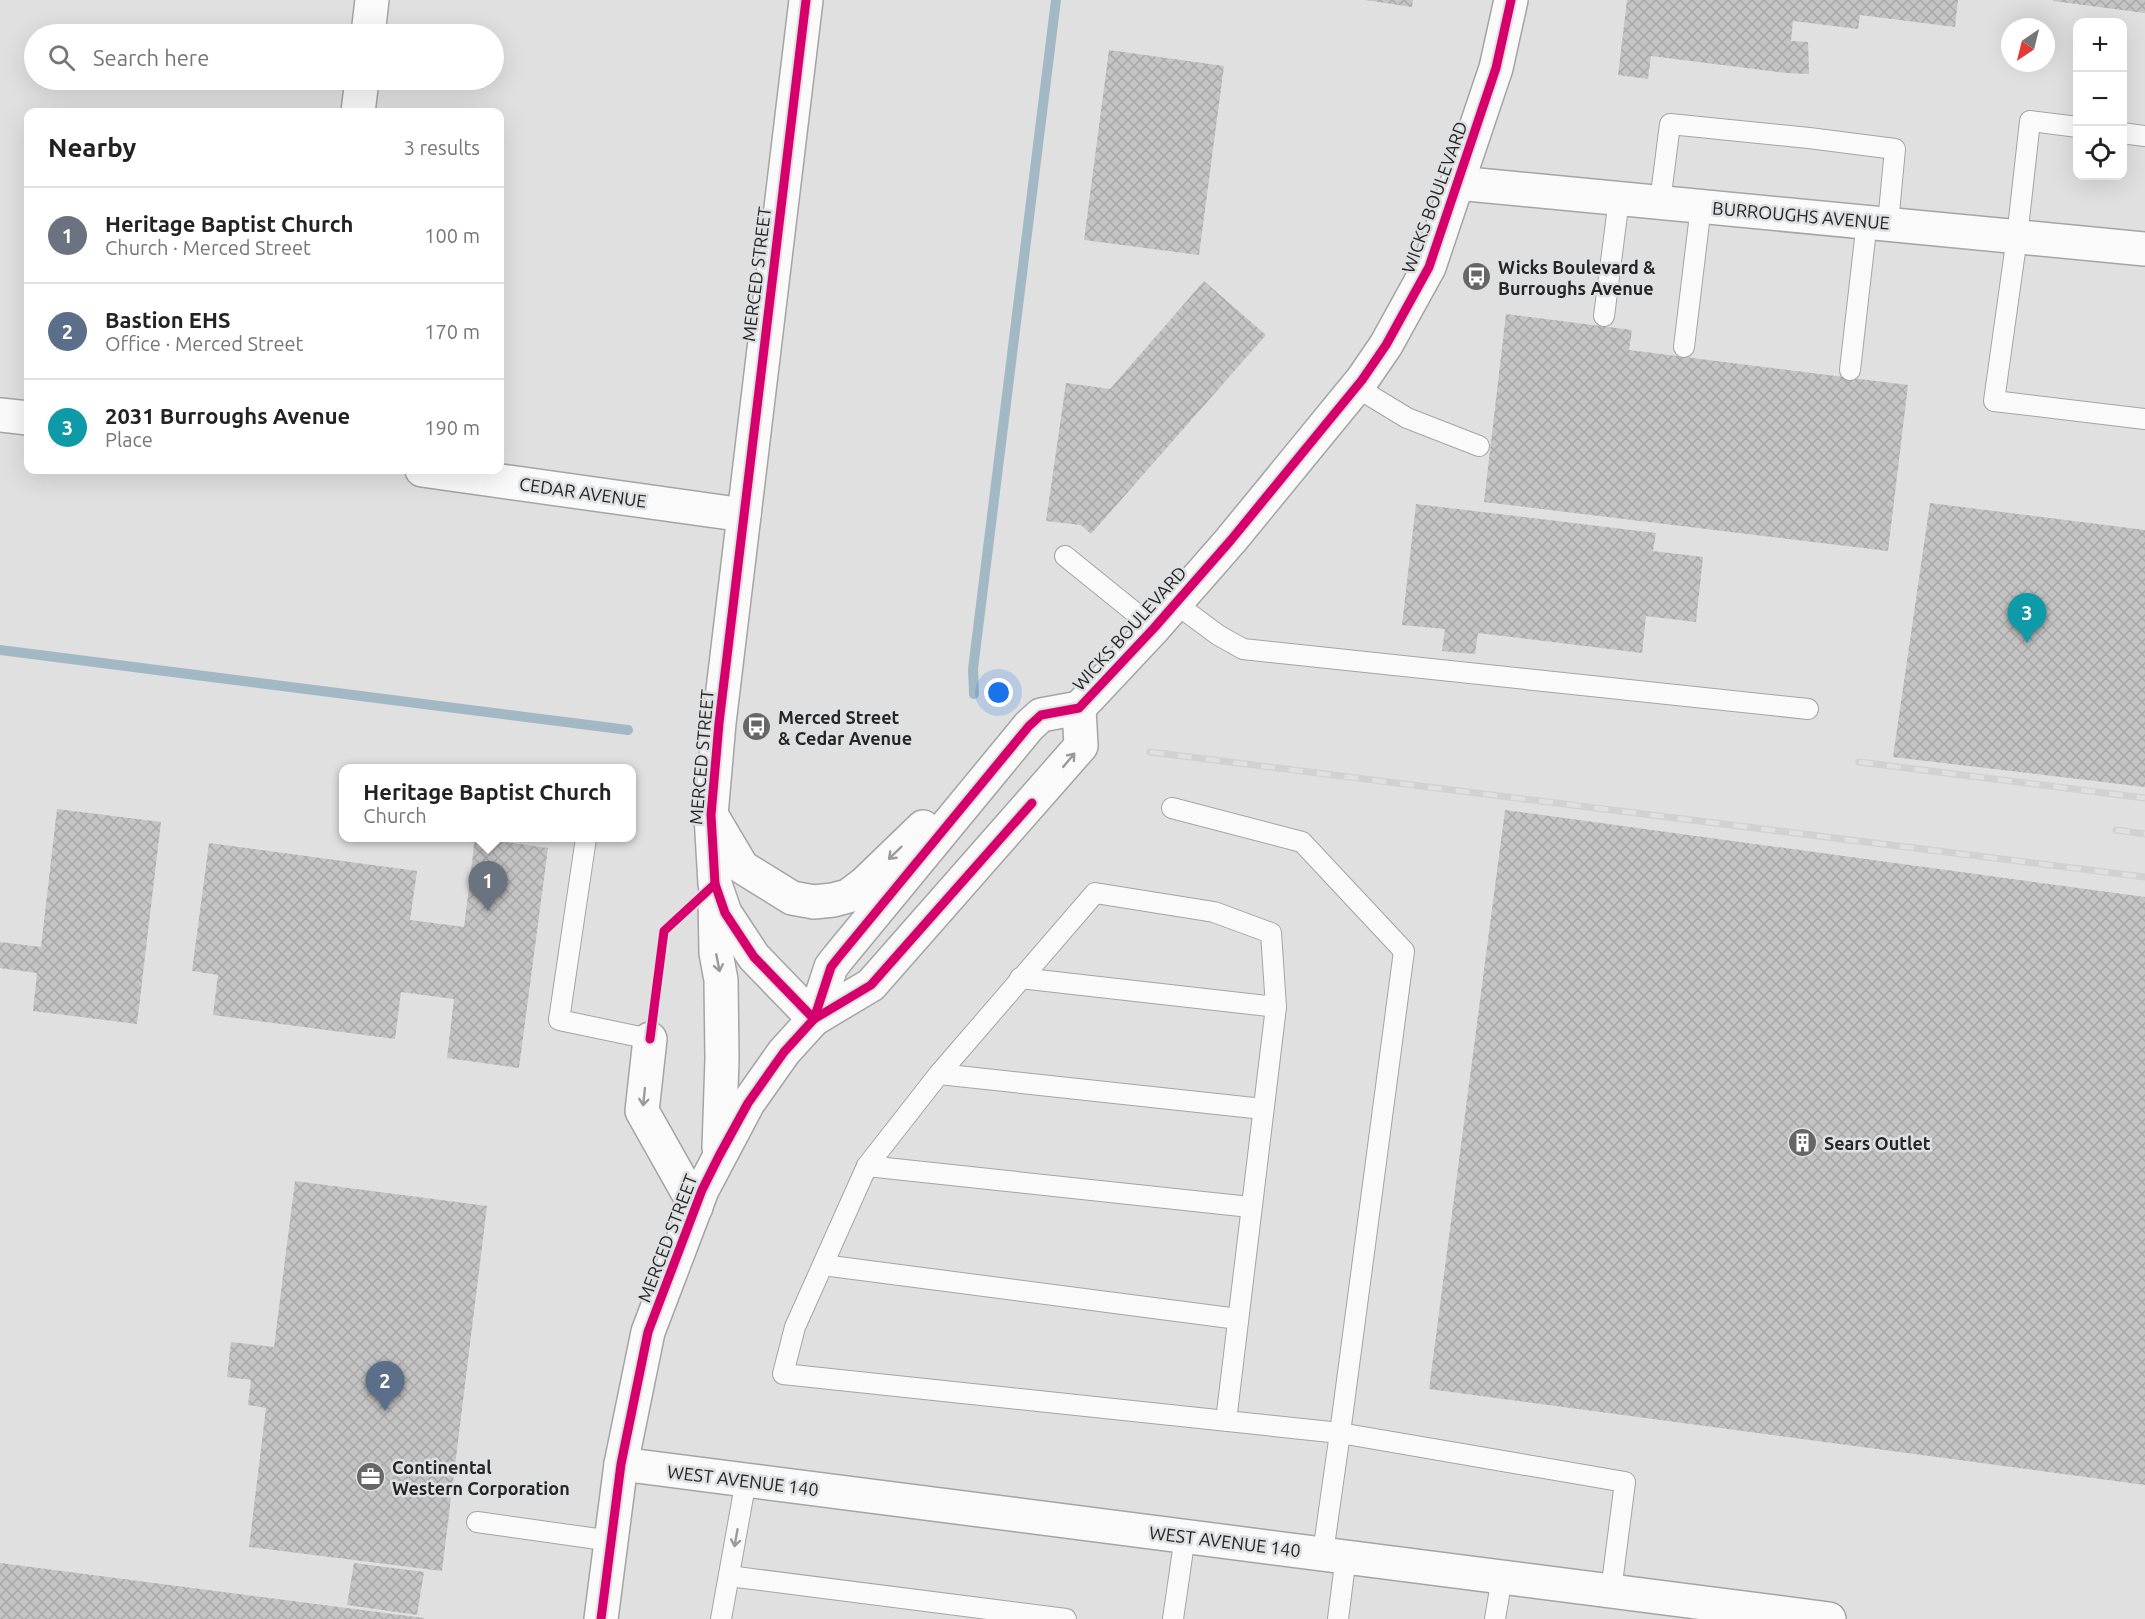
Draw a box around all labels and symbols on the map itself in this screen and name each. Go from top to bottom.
north arrow [2001,18,2055,72]
street label: WICKS BOULEVARD [1397,118,1471,276]
street label: BURROUGHS AVENUE [1711,197,1891,233]
street label: MERCED STREET [738,205,774,343]
place label: Wicks Boulevard & Burroughs Avenue [1498,257,1656,298]
bus stop icon: Wicks Boulevard & Burroughs Avenue [1461,261,1493,293]
street label: CEDAR AVENUE [518,473,648,511]
street label: WICKS BOULEVARD [1068,562,1190,694]
pin: 3 [2008,594,2046,643]
your location [984,678,1013,707]
street label: MERCED STREET [685,689,717,825]
place label: Merced Street & Cedar Avenue [778,707,912,748]
bus stop icon: Merced Street & Cedar Avenue [741,711,773,743]
one-way arrow [1062,753,1076,768]
one-way arrow [888,846,903,861]
pin: 1 [468,862,508,911]
one-way arrow [713,953,724,973]
one-way arrow [638,1086,649,1106]
building icon: Sears Outlet [1787,1127,1819,1159]
place label: Sears Outlet [1824,1133,1931,1153]
street label: MERCED STREET [633,1171,701,1305]
pin: 2 [366,1362,404,1411]
place label: Continental Western Corporation [392,1457,570,1498]
office icon: Continental Western Corporation [355,1461,387,1493]
street label: WEST AVENUE 140 [666,1461,820,1499]
street label: WEST AVENUE 140 [1148,1522,1302,1560]
one-way arrow [730,1528,741,1547]

